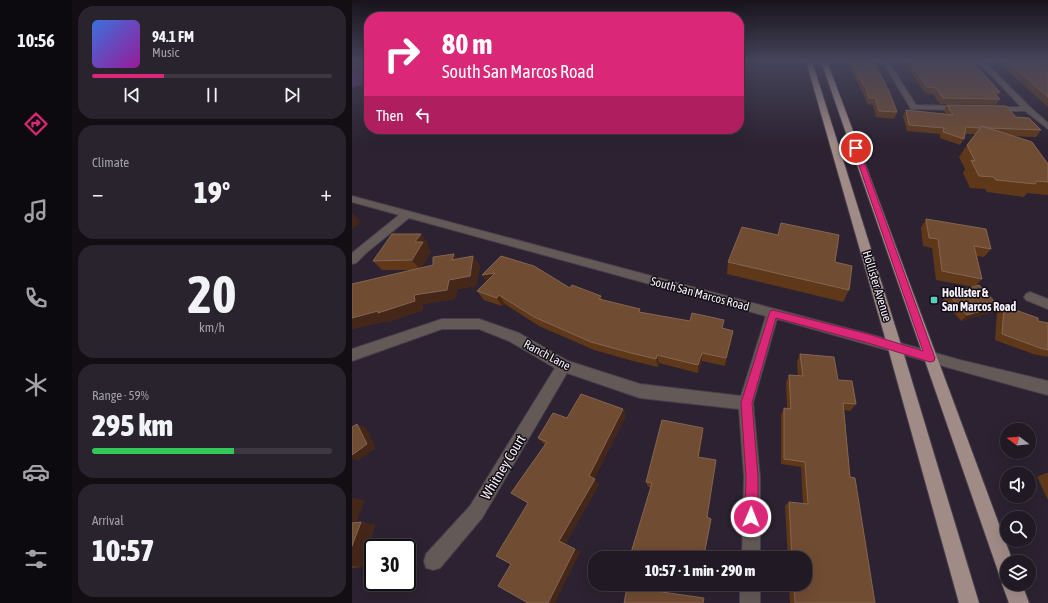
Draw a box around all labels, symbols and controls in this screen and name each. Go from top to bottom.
text: 94.1 FM [152,28,194,45]
icon: right [376,28,428,80]
text: 80 m [442,28,492,60]
text: 10:56 [17,30,55,51]
text: Music [152,45,179,60]
text: South San Marcos Road [442,61,594,82]
icon: previous [121,84,143,106]
icon: pause [201,84,223,106]
icon: next [281,84,303,106]
icon: left [412,104,434,126]
text: Then [376,107,404,124]
icon: directions [22,110,50,138]
pin [839,131,873,165]
icon: arrive [845,137,867,159]
text: Climate [92,155,129,170]
text: 19° [194,175,230,209]
text: − [92,180,103,206]
text: + [321,180,332,206]
icon: music [22,197,50,225]
street label: Hollister Avenue [860,249,894,323]
text: 20 [188,264,236,324]
street label: South San Marcos Road [649,274,751,314]
icon: phone [22,284,50,312]
place label: Hollister & San Marcos Road [942,286,1016,314]
marker: Hollister & San Marcos Road [929,295,939,305]
text: km/h [199,320,225,335]
street label: Ranch Lane [521,337,573,373]
icon: climate [22,371,50,399]
text: Range · 59% [92,388,149,403]
text: 295 km [92,408,173,442]
north arrow [1000,423,1036,459]
map controls [1000,423,1036,591]
street label: Whitney Court [477,432,529,502]
icon: car [22,458,50,486]
button: sound [1000,467,1036,503]
position arrow [730,496,772,538]
button: search [1000,511,1036,547]
text: Arrival [92,513,124,528]
text: 10:57 [92,533,154,567]
speed limit sign: 30 [364,539,416,591]
icon: filters [22,545,50,573]
button: layers [1000,555,1036,591]
text: 10:57 · 1 min · 290 m [645,562,755,579]

